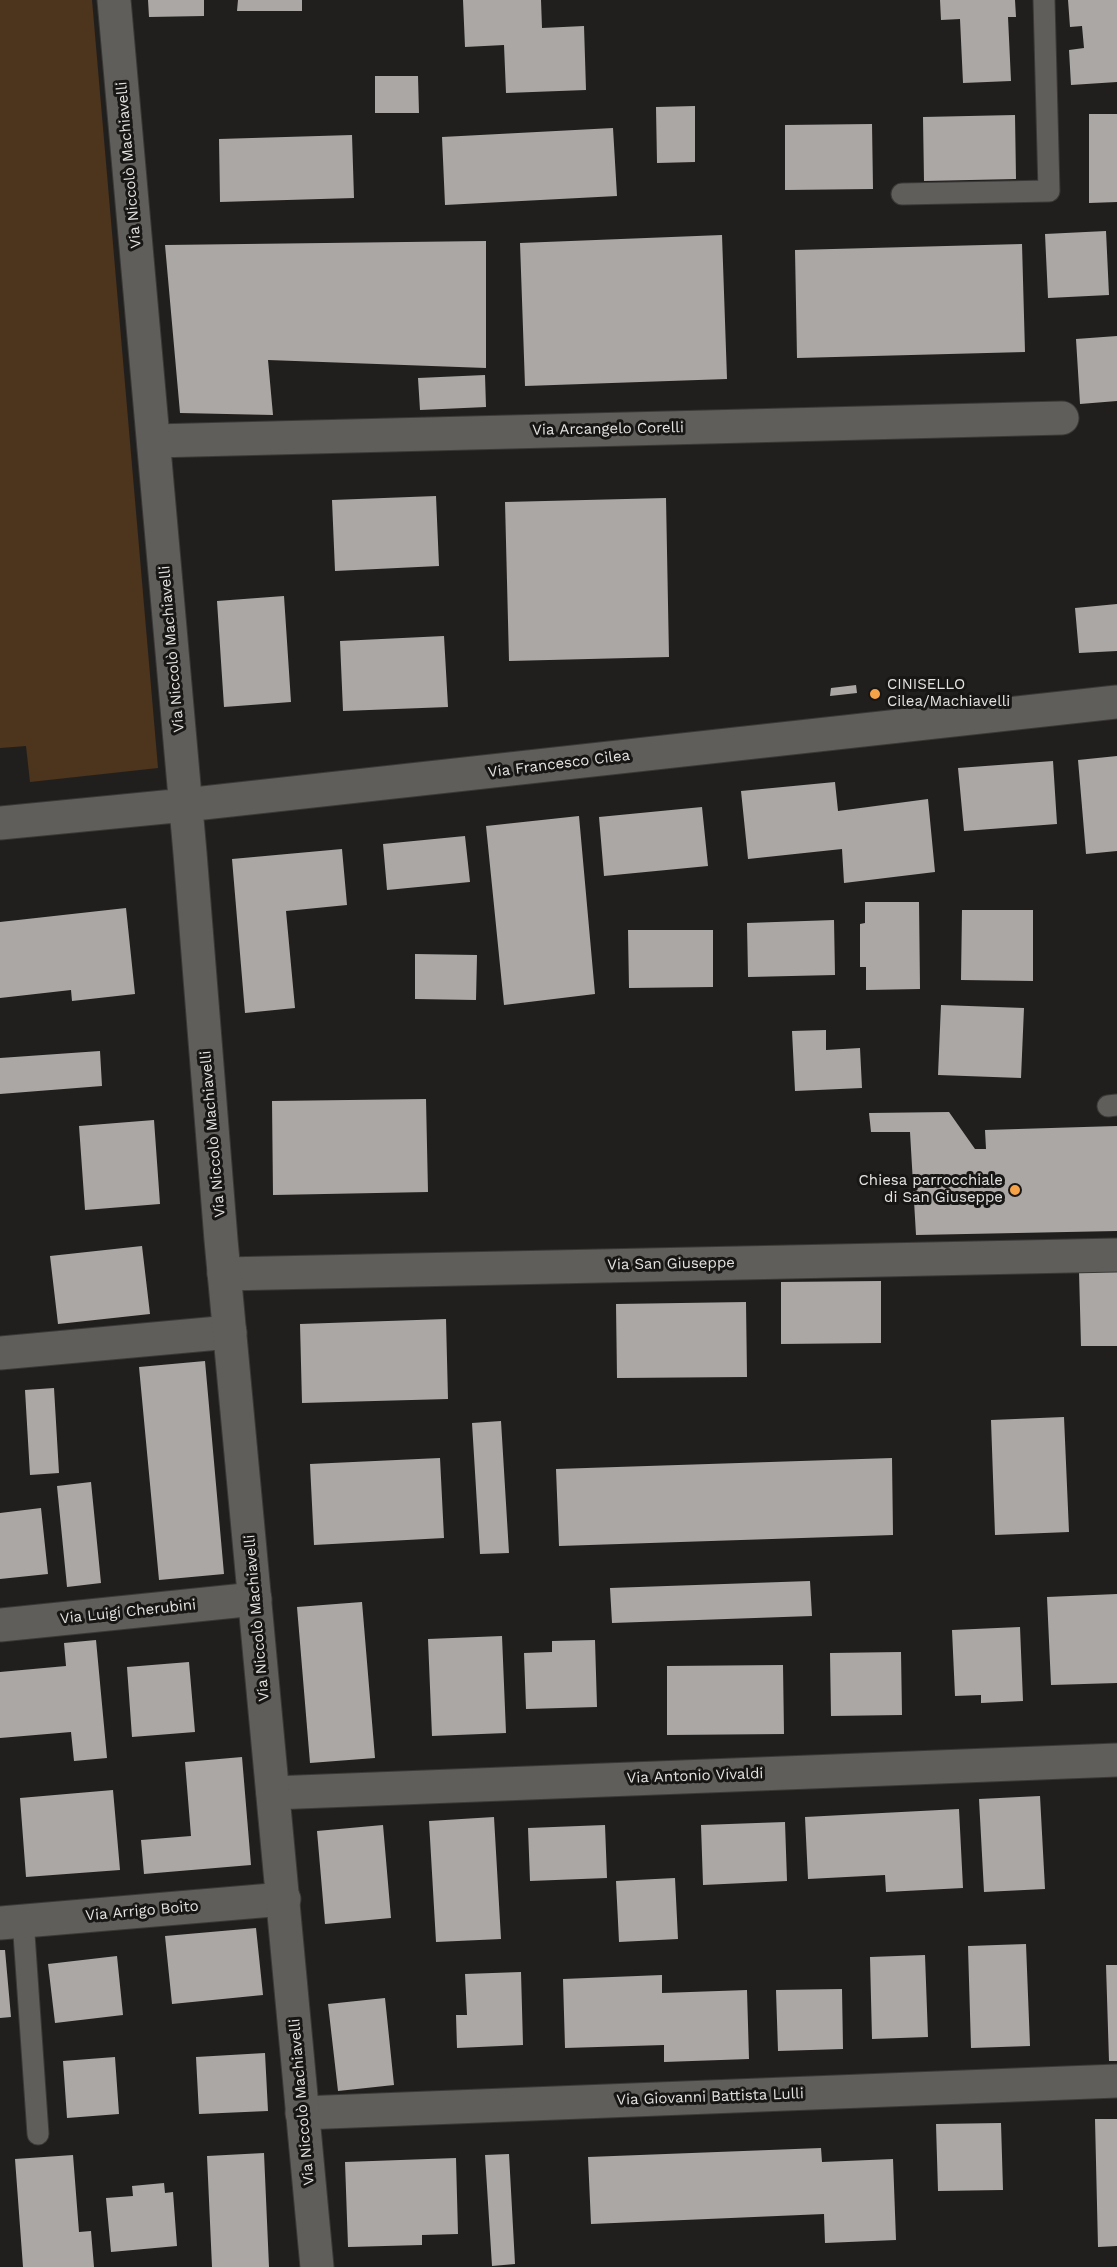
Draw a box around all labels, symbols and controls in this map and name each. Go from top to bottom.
street label: Via Niccolò Machiavelli [113,81,145,249]
street label: Via Arcangelo Corelli [532,419,684,439]
street label: Via Niccolò Machiavelli [156,565,188,733]
place label: CINISELLO Cilea/Machiavelli [887,676,1010,711]
marker: CINISELLO Cilea/Machiavelli [868,687,882,701]
street label: Via Francesco Cilea [487,746,631,782]
street label: Via Niccolò Machiavelli [197,1050,229,1218]
place label: Chiesa parrocchiale di San Giuseppe [859,1172,1003,1207]
marker: Chiesa parrocchiale di San Giuseppe [1008,1183,1022,1197]
street label: Via San Giuseppe [607,1254,735,1274]
street label: Via Niccolò Machiavelli [241,1534,273,1702]
street label: Via Luigi Cherubini [59,1596,197,1628]
street label: Via Antonio Vivaldi [626,1765,764,1787]
street label: Via Arrigo Boito [85,1897,199,1925]
street label: Via Niccolò Machiavelli [286,2018,318,2186]
street label: Via Giovanni Battista Lulli [616,2085,804,2109]

